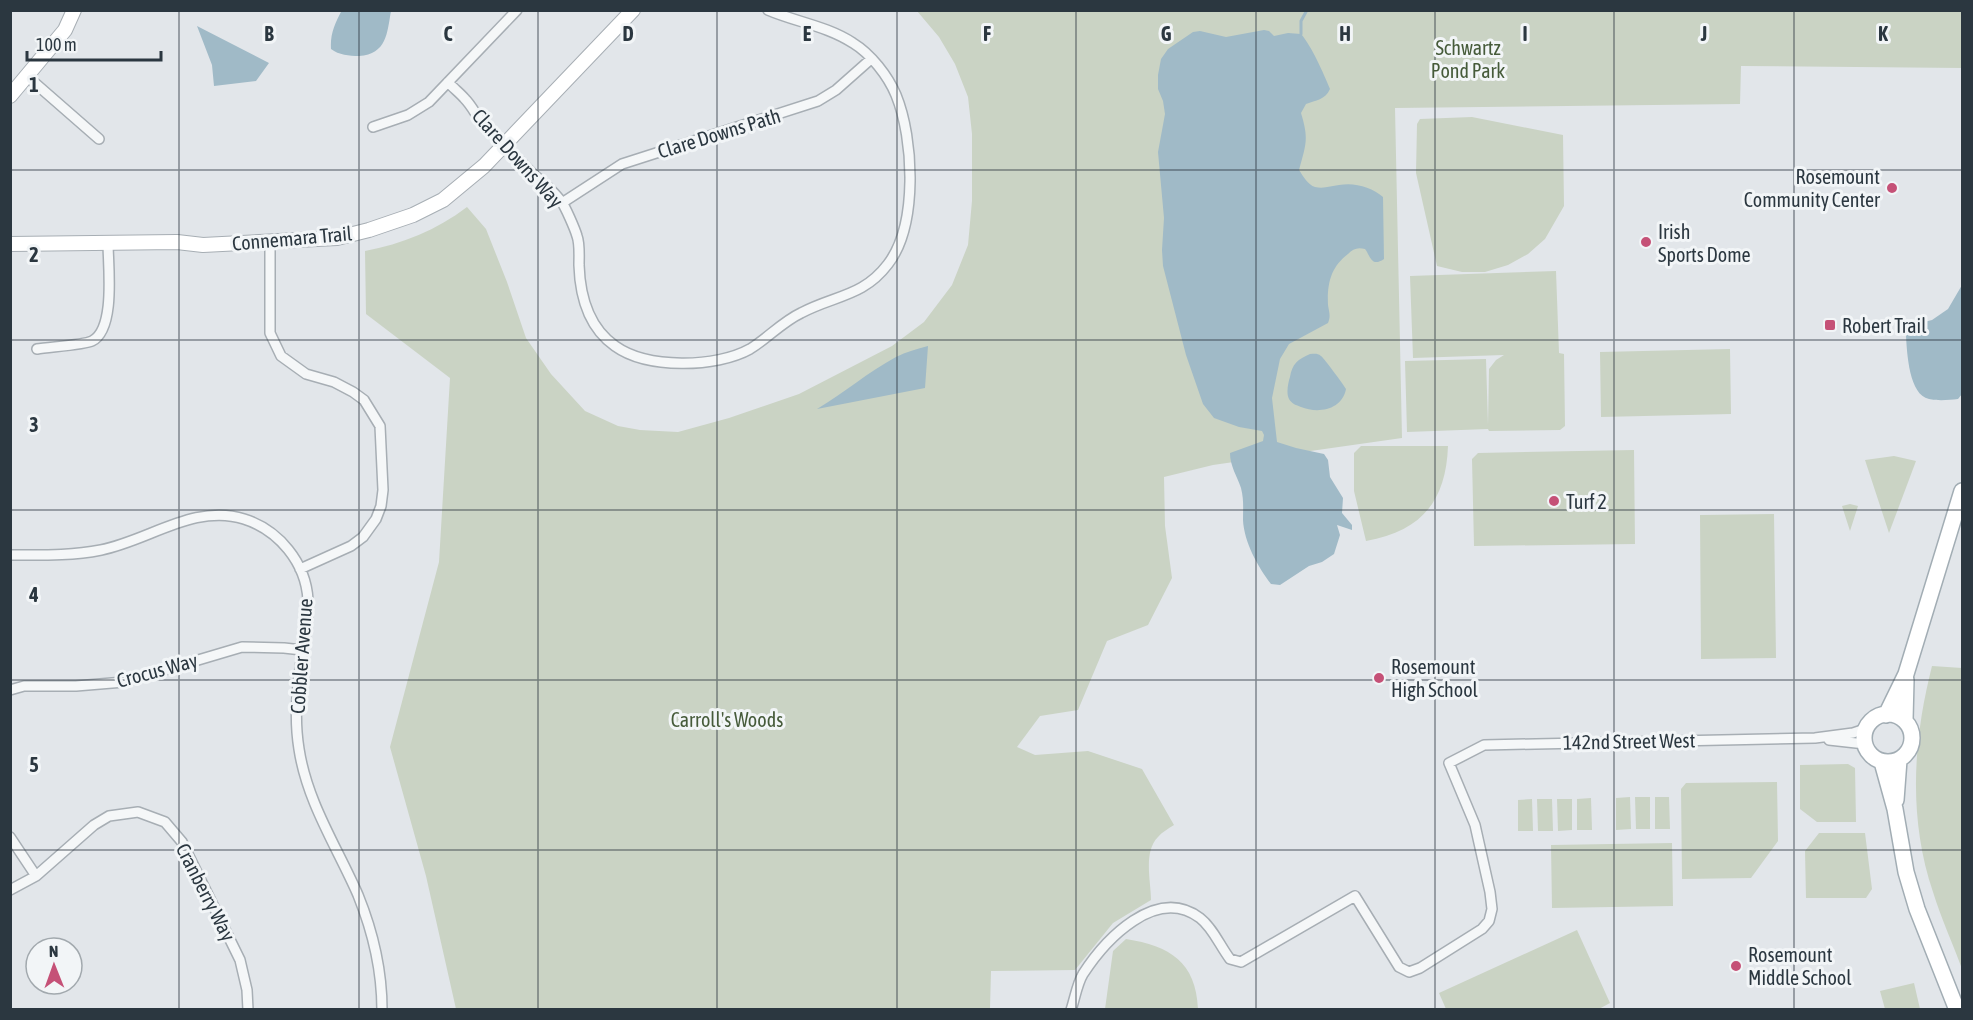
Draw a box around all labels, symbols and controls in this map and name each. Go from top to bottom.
text: B [264,22,274,45]
text: C [444,22,453,45]
text: D [622,22,634,45]
text: E [803,22,812,45]
text: F [983,22,991,45]
text: G [1161,22,1172,45]
text: H [1339,22,1351,45]
text: I [1522,22,1528,45]
text: J [1700,22,1707,45]
text: K [1878,22,1888,45]
scale bar [27,24,160,62]
text: 100 m [36,34,77,55]
park label: Schwartz Pond Park [1431,36,1505,82]
text: 1 [29,73,39,96]
street label: Clare Downs Path [655,103,783,163]
street label: Clare Downs Way [468,104,568,212]
place label: Rosemount Community Center [1744,165,1881,211]
marker: Rosemount Community Center [1885,181,1899,195]
place label: Irish Sports Dome [1658,220,1751,266]
street label: Connemara Trail [231,221,354,255]
marker: Irish Sports Dome [1639,235,1653,249]
text: 2 [29,243,39,266]
place label: Robert Trail [1842,314,1927,337]
marker: Robert Trail [1823,318,1837,332]
text: 3 [29,413,39,436]
place label: Turf 2 [1566,490,1607,513]
marker: Turf 2 [1547,494,1561,508]
text: 4 [28,583,39,606]
street label: Cobbler Avenue [285,598,317,714]
street label: Crocus Way [114,648,200,692]
place label: Rosemount High School [1391,655,1479,701]
marker: Rosemount High School [1372,671,1386,685]
park label: Carroll's Woods [671,708,783,731]
street label: 142nd Street West [1563,728,1696,754]
text: 5 [29,753,39,776]
street label: Cranberry Way [172,839,240,945]
north arrow [24,936,84,996]
text: N [49,942,59,960]
place label: Rosemount Middle School [1748,943,1852,989]
marker: Rosemount Middle School [1729,959,1743,973]

